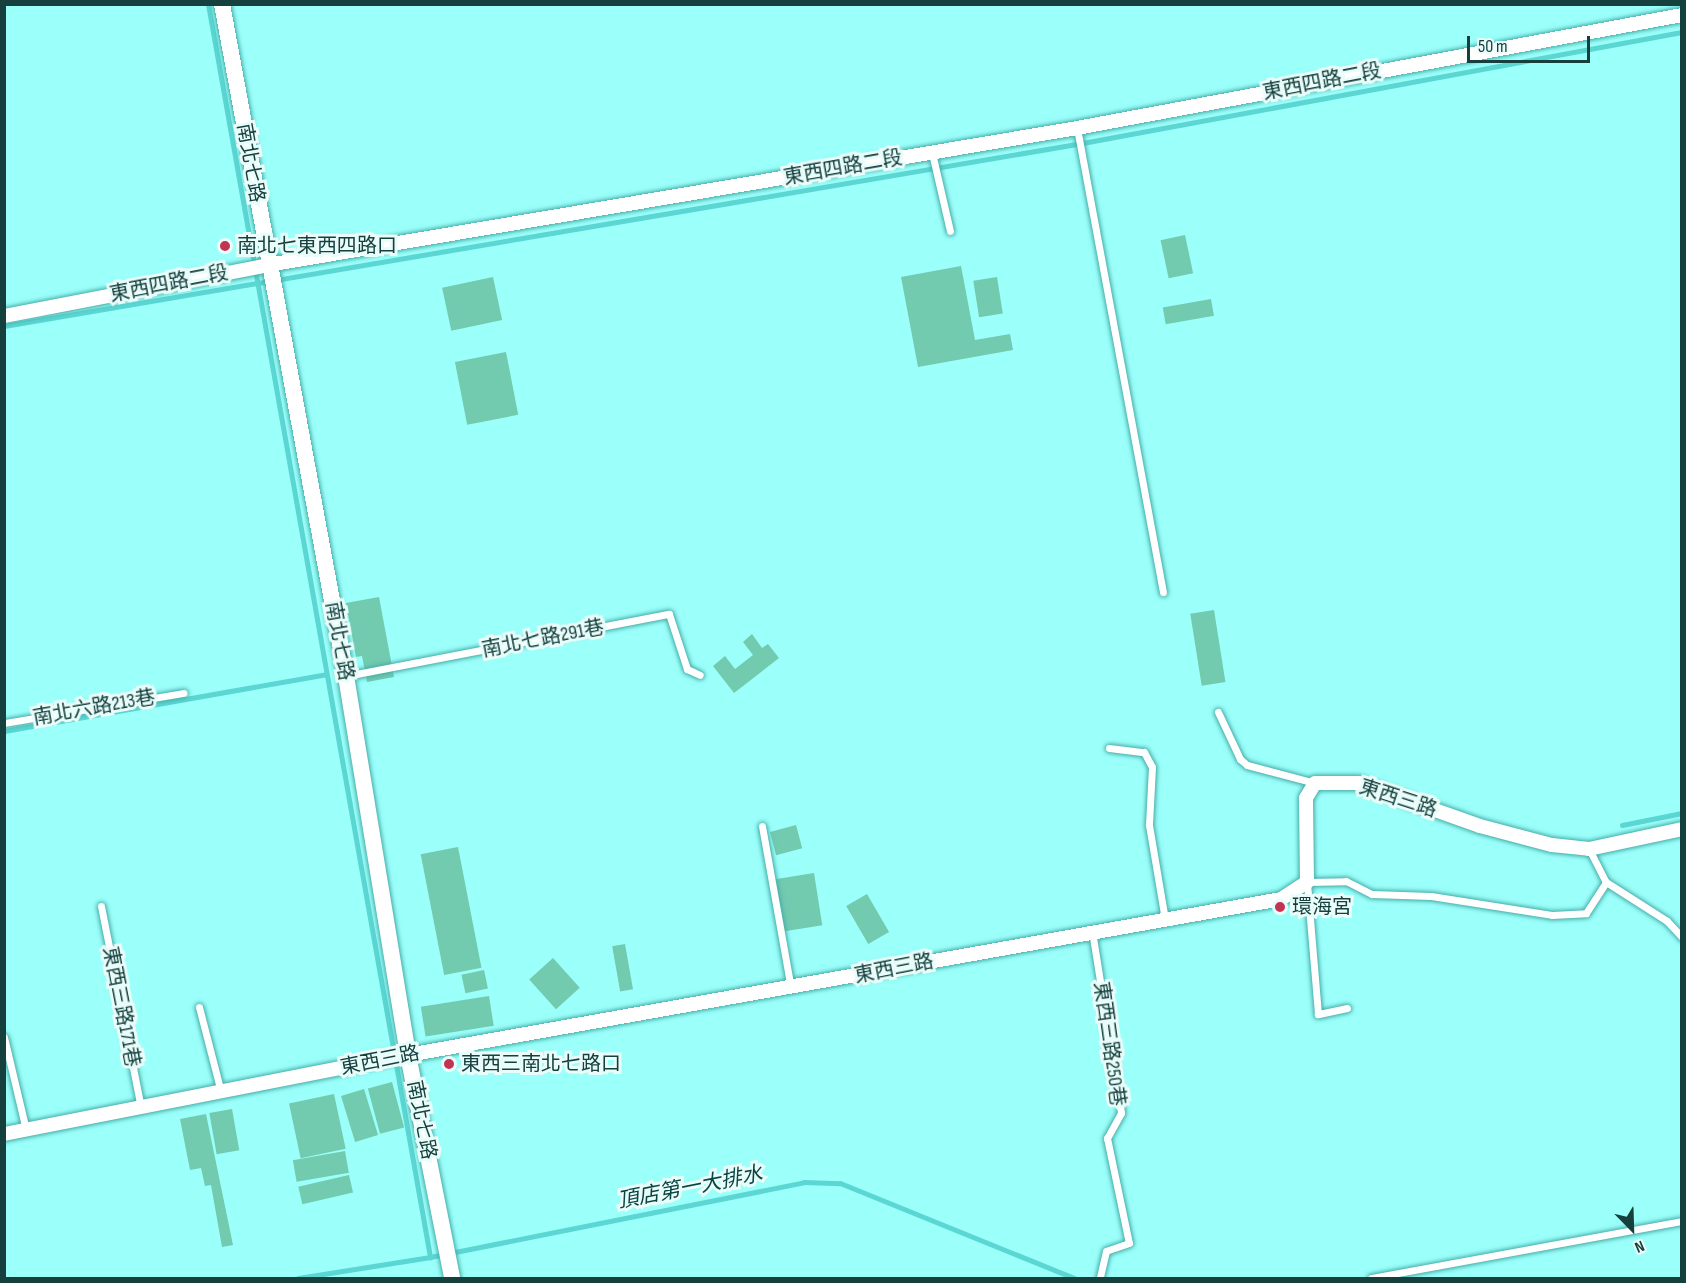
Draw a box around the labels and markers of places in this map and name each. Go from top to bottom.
place label: 南北七東西四路口 [237,234,397,258]
marker: 南北七東西四路口 [218,239,232,253]
place label: 環海宮 [1292,895,1352,919]
marker: 環海宮 [1273,900,1287,914]
place label: 東西三南北七路口 [461,1052,621,1076]
marker: 東西三南北七路口 [442,1057,456,1071]

